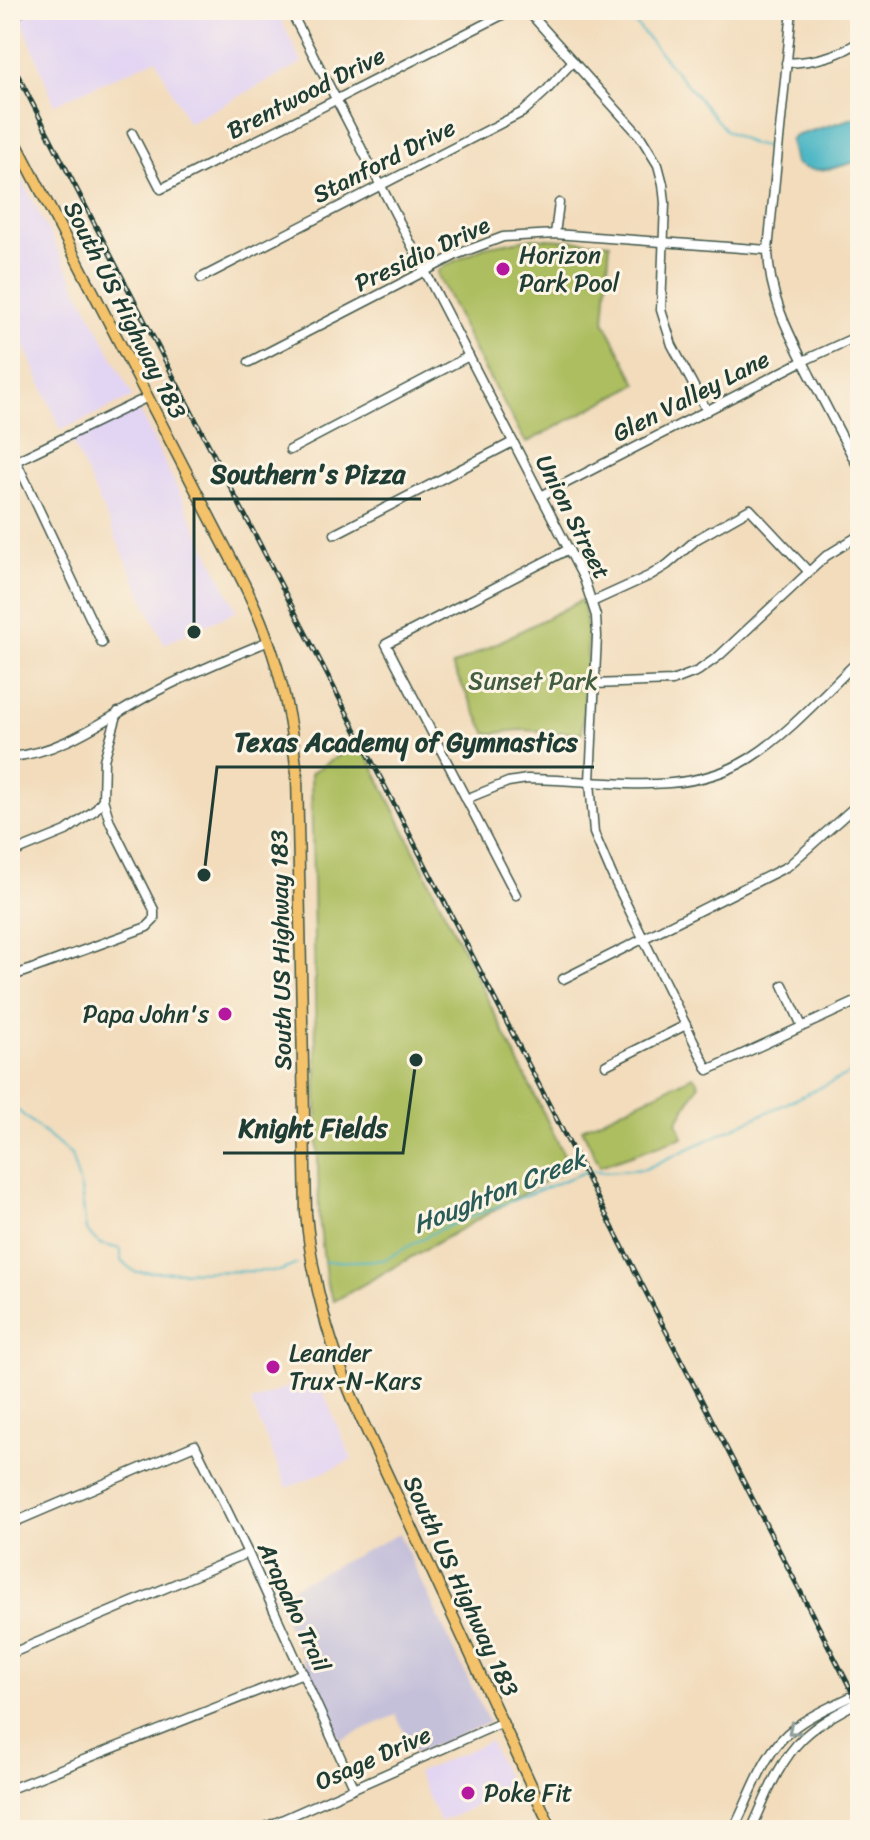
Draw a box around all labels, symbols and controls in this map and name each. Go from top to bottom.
street label: Brentwood Drive [219,35,393,151]
street label: Stanford Drive [305,107,463,215]
street label: South US Highway 183 [52,193,198,427]
street label: Presidio Drive [347,204,497,304]
place label: Horizon Park Pool [519,234,621,304]
marker: Horizon Park Pool [494,260,512,278]
street label: Glen Valley Lane [605,338,777,454]
street label: Union Street [523,447,623,587]
callout: Southern's Pizza [194,449,421,499]
text: Southern's Pizza [210,451,406,497]
park label: Sunset Park [468,660,598,702]
callout: Texas Academy of Gymnastics [217,717,594,767]
text: Texas Academy of Gymnastics [234,719,579,765]
street label: South US Highway 183 [258,830,304,1070]
place label: Papa John's [83,993,210,1035]
marker: Papa John's [216,1005,234,1023]
callout: Knight Fields [223,1103,403,1153]
text: Knight Fields [238,1105,388,1151]
water label: Houghton Creek [405,1134,595,1247]
place label: Leander Trux-N-Kars [289,1332,423,1402]
marker: Leander Trux-N-Kars [264,1358,282,1376]
street label: South US Highway 183 [391,1468,531,1704]
street label: Arapaho Trail [245,1534,343,1680]
street label: Osage Drive [308,1714,438,1802]
one-way arrow [787,1720,802,1735]
place label: Poke Fit [484,1772,572,1814]
marker: Poke Fit [459,1784,477,1802]

